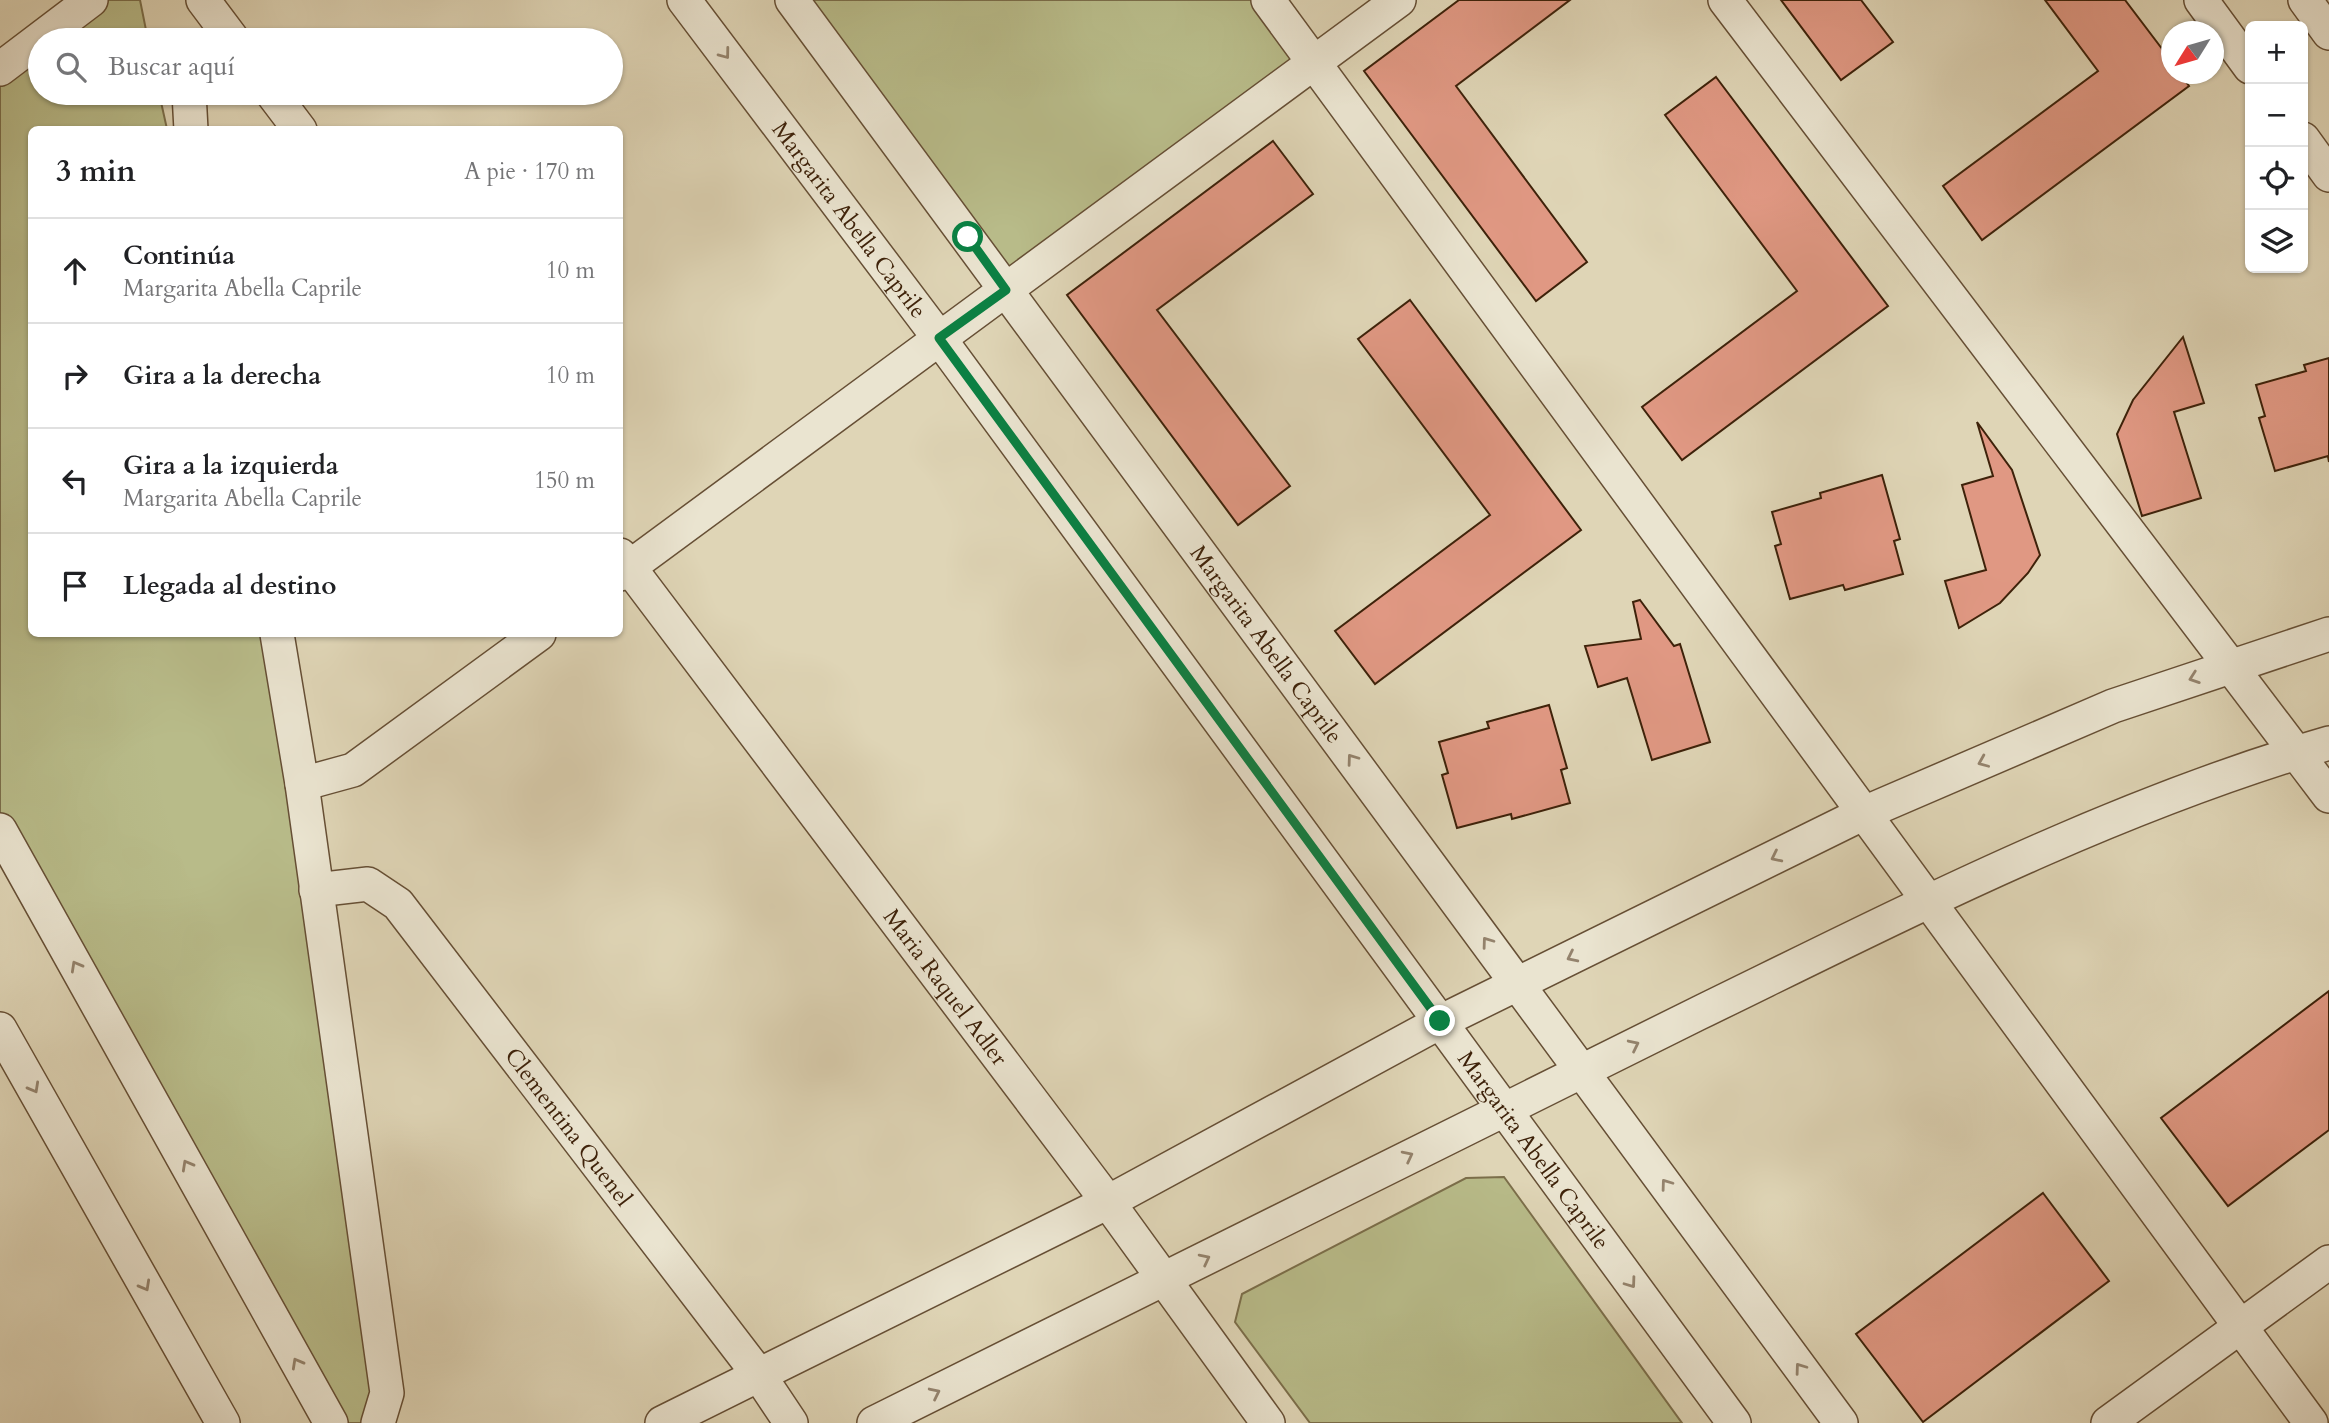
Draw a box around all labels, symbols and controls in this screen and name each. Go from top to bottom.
north arrow [2161,21,2224,84]
map controls [2245,21,2308,273]
button: + [2245,21,2308,84]
search box [28,28,623,105]
one-way arrow [717,47,730,59]
icon: search [52,48,90,86]
text: Buscar aquí [108,49,235,84]
button: − [2245,84,2308,147]
street label: Margarita Abella Caprile [765,115,934,324]
button: locate [2245,147,2308,210]
text: 3 min [56,151,136,192]
text: A pie · 170 m [464,156,595,187]
button: layers [2245,210,2308,273]
route start [952,221,983,252]
text: Continúa [123,238,235,273]
icon: ahead [56,252,94,290]
text: 10 m [546,255,595,286]
text: Margarita Abella Caprile [123,273,362,304]
icon: right [56,357,94,395]
text: Gira a la derecha [123,358,321,393]
text: 10 m [546,360,595,391]
text: Gira a la izquierda [123,448,339,483]
icon: left [56,462,94,500]
text: 150 m [534,465,595,496]
text: Margarita Abella Caprile [123,483,362,514]
street label: Margarita Abella Caprile [1183,538,1350,749]
icon: arrive [56,567,94,605]
text: Llegada al destino [123,568,337,603]
one-way arrow [2189,670,2201,684]
one-way arrow [1348,754,1360,767]
one-way arrow [1978,754,1990,768]
one-way arrow [1771,848,1783,862]
street label: Maria Raquel Adler [876,902,1016,1072]
one-way arrow [1483,938,1495,950]
one-way arrow [1567,949,1579,963]
one-way arrow [71,961,84,973]
route end [1424,1005,1455,1036]
one-way arrow [1627,1039,1639,1053]
street label: Clementina Quenel [498,1041,640,1213]
street label: Margarita Abella Caprile [1451,1044,1617,1256]
one-way arrow [26,1081,39,1094]
one-way arrow [1401,1151,1413,1165]
one-way arrow [181,1159,195,1172]
one-way arrow [1662,1179,1674,1192]
one-way arrow [1197,1253,1210,1267]
one-way arrow [1623,1275,1635,1287]
one-way arrow [137,1279,150,1292]
one-way arrow [292,1358,305,1371]
one-way arrow [1796,1363,1809,1376]
one-way arrow [928,1387,940,1401]

